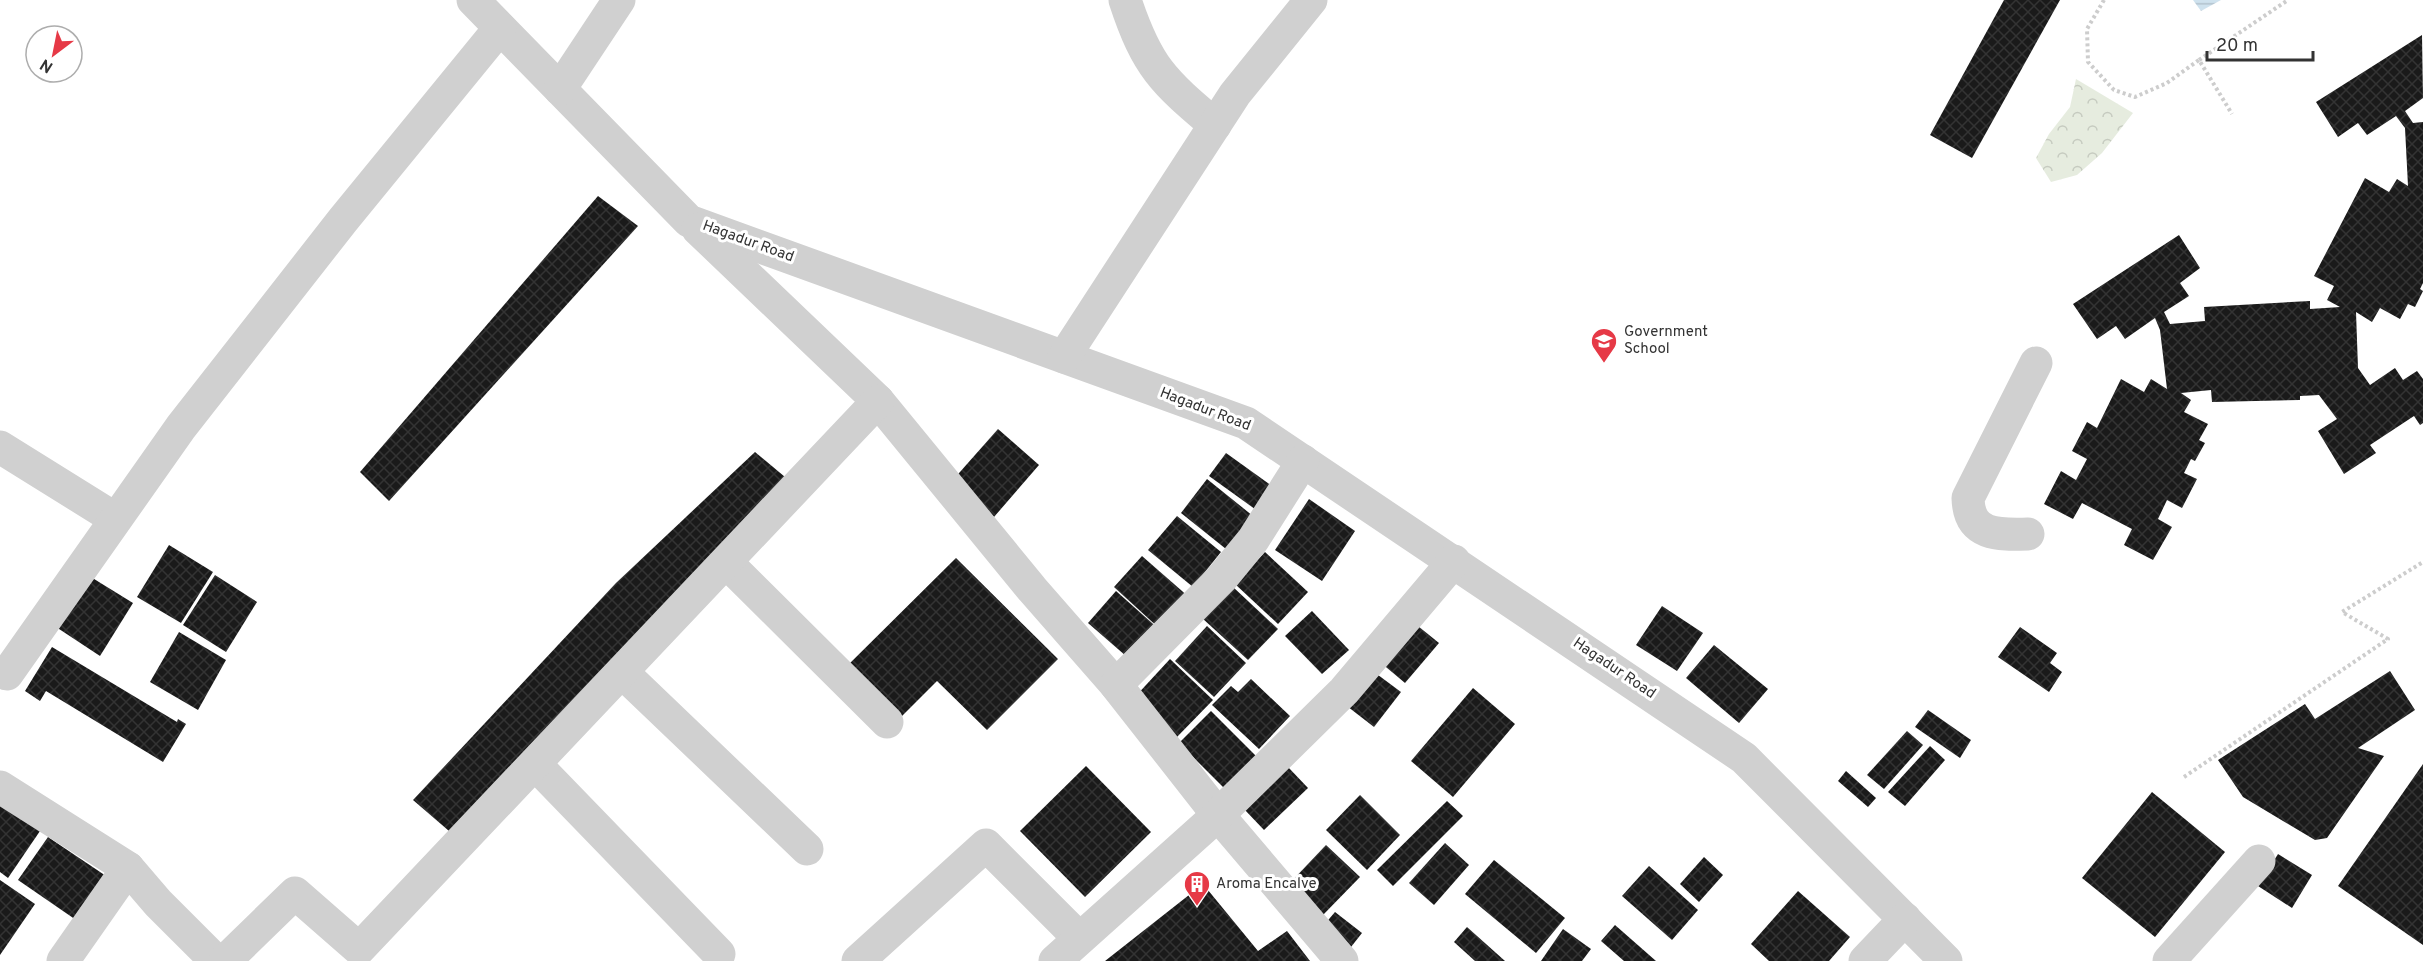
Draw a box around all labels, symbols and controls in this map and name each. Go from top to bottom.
north arrow [24,24,84,84]
scale bar [2207,24,2314,62]
text: 20 m [2216,35,2258,58]
text: N [37,53,57,77]
street label: Hagadur Road [700,217,796,267]
place label: Government School [1624,323,1708,359]
school or university icon: Government School [1589,326,1619,364]
street label: Hagadur Road [1157,384,1253,436]
street label: Hagadur Road [1569,634,1659,704]
building icon: Aroma Encalve [1182,869,1212,907]
place label: Aroma Encalve [1216,875,1317,894]

